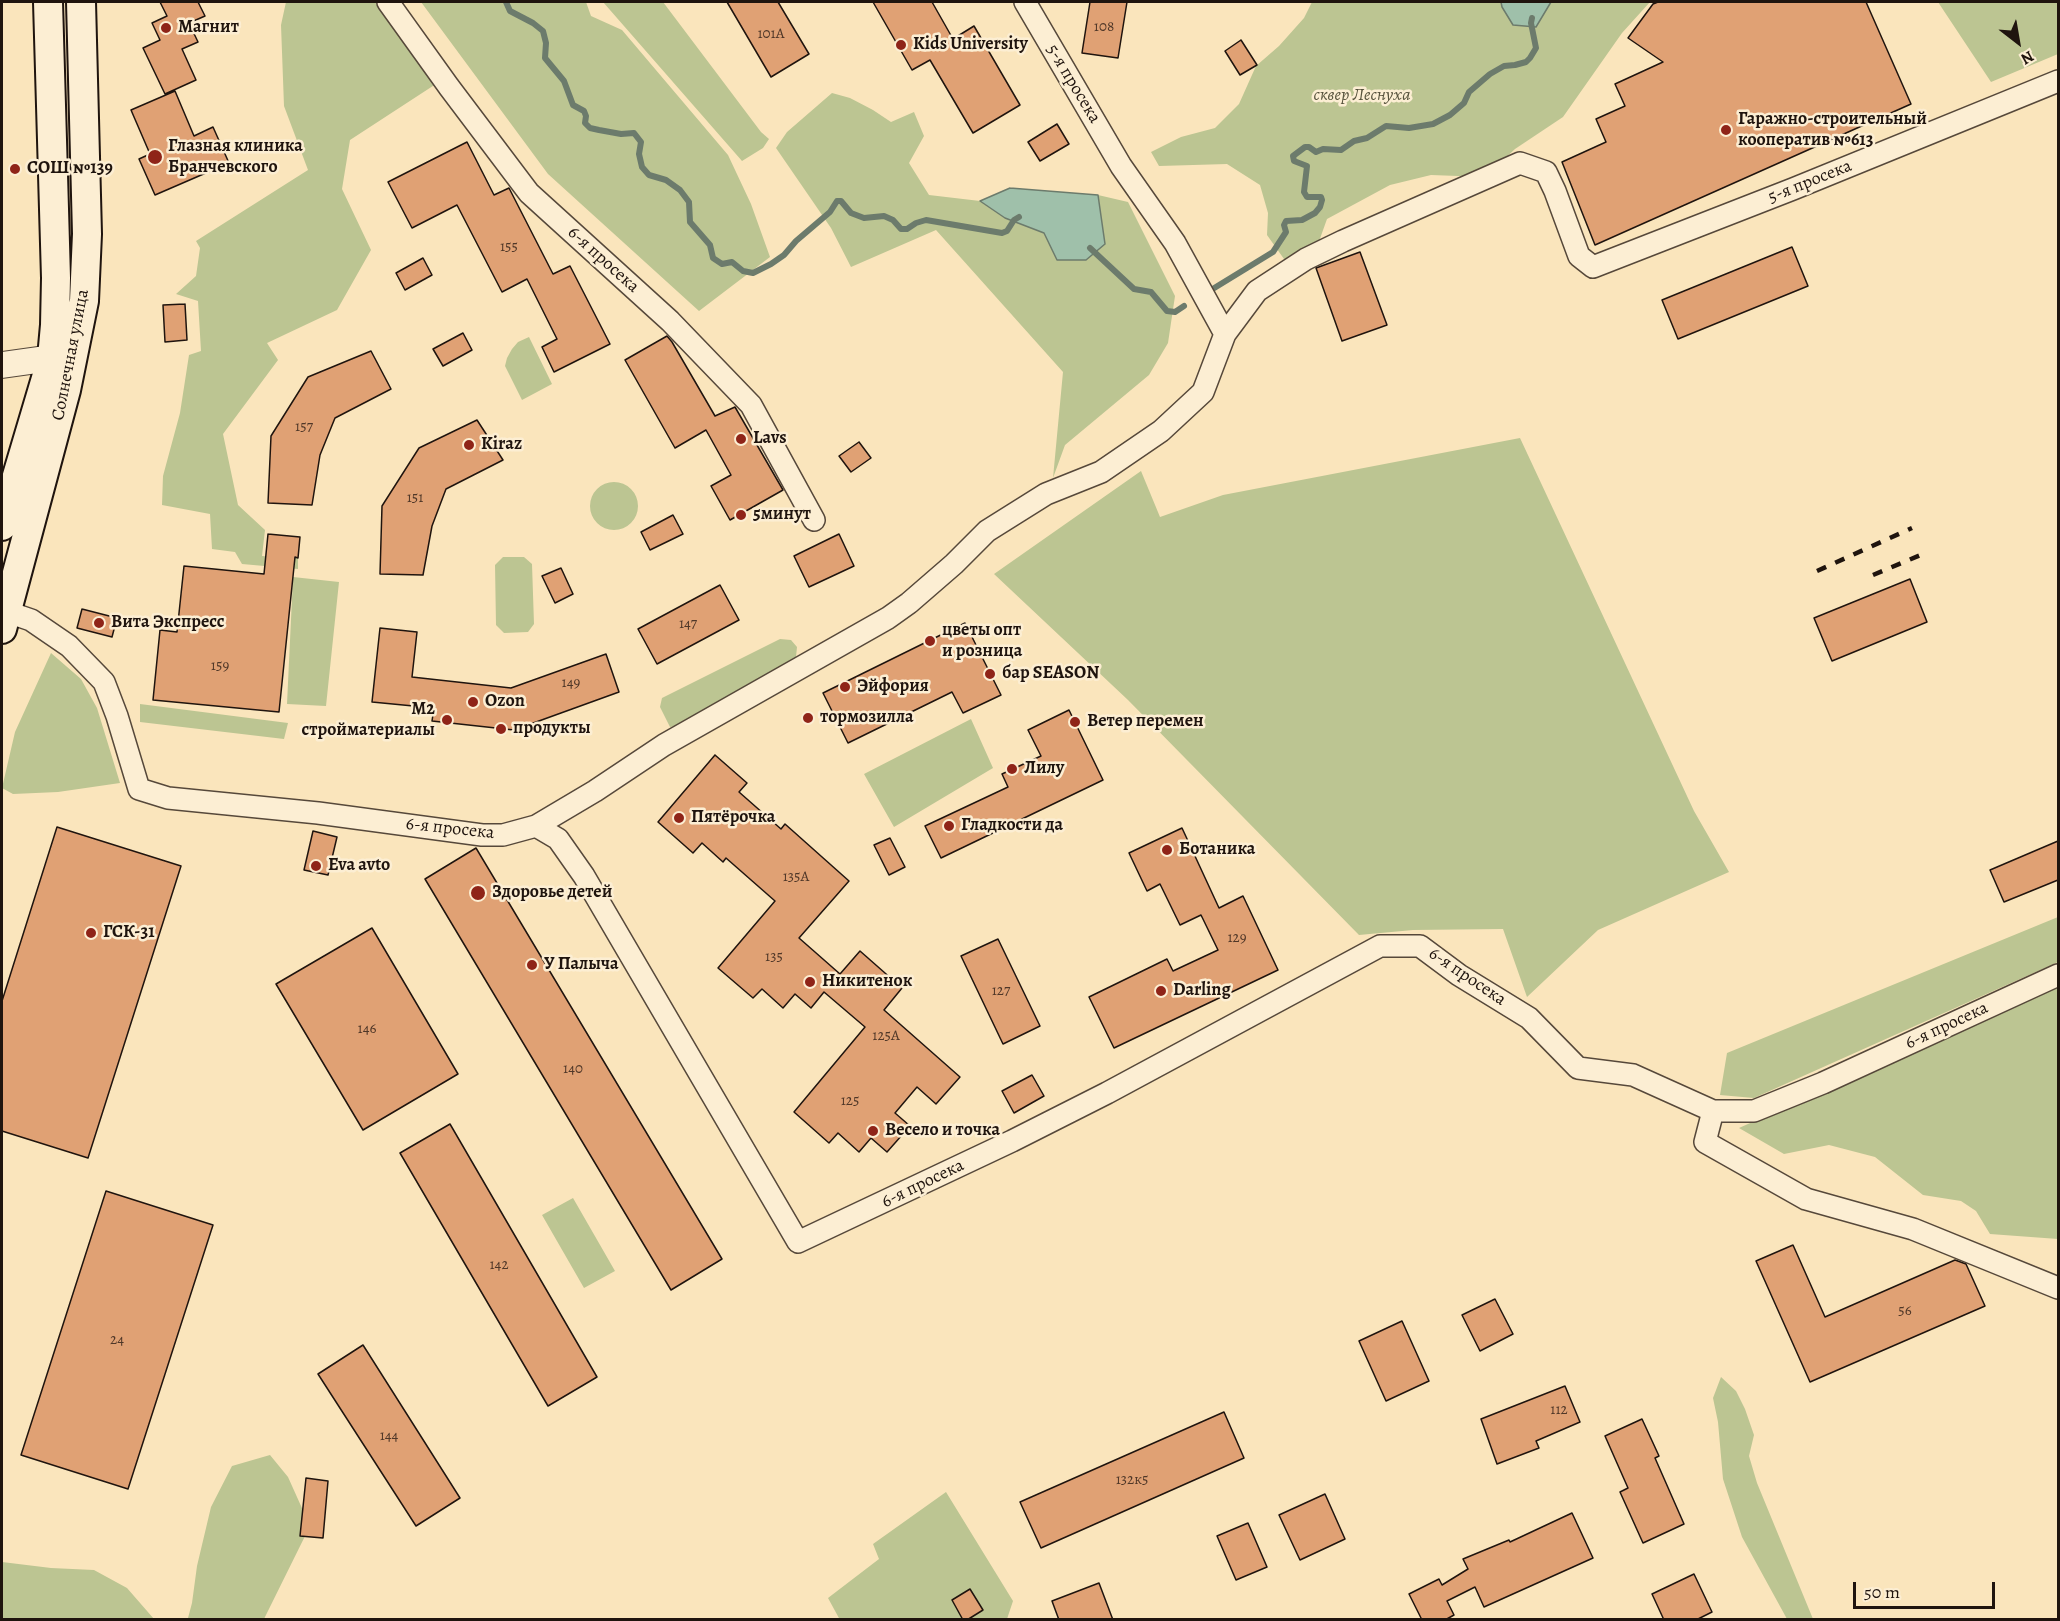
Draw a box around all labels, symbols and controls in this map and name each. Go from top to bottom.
north arrow [1988,12,2048,72]
place label: Магнит [178,17,239,39]
house number: 108 [1094,18,1114,36]
marker: Магнит [159,21,173,35]
house number: 101А [757,25,785,43]
place label: Kids University [913,34,1028,56]
marker: Kids University [894,38,908,52]
street label: 5-я просека [1041,41,1105,127]
text: N [2017,45,2038,70]
park label: сквер Леснуха [1313,85,1411,107]
place label: Гаражно-строительный кооператив №613 [1738,109,1927,152]
marker: Гаражно-строительный кооператив №613 [1719,123,1733,137]
place label: Глазная клиника Бранчевского [168,136,303,178]
marker: Глазная клиника Бранчевского [146,148,164,166]
street label: 5-я просека [1765,155,1855,209]
place label: СОШ №139 [27,158,113,180]
marker: СОШ №139 [8,162,22,176]
street label: 6-я просека [563,222,643,298]
house number: 155 [500,238,518,256]
street label: Солнечная улица [48,288,94,422]
house number: 157 [295,418,313,436]
place label: Lavs [753,428,787,450]
marker: Lavs [734,432,748,446]
place label: Kiraz [481,434,522,456]
marker: Kiraz [462,438,476,452]
house number: 151 [407,489,423,507]
place label: 5минут [753,504,811,526]
marker: 5минут [734,508,748,522]
place label: Вита Экспресс [111,612,225,634]
house number: 147 [679,615,697,633]
marker: Вита Экспресс [92,616,106,630]
place label: цветы опт и розница [942,620,1022,662]
marker: цветы опт и розница [923,634,937,648]
house number: 159 [211,657,229,675]
place label: бар SEASON [1002,663,1099,685]
marker: бар SEASON [983,667,997,681]
house number: 149 [562,674,580,692]
place label: Эйфория [857,676,929,698]
marker: Эйфория [838,680,852,694]
place label: Ozon [485,691,525,713]
marker: Ozon [466,695,480,709]
place label: М2 стройматериалы [302,699,435,742]
place label: тормозилла [820,707,914,729]
marker: тормозилла [801,711,815,725]
place label: Ветер перемен [1087,711,1204,733]
marker: М2 стройматериалы [440,713,454,727]
marker: Ветер перемен [1068,715,1082,729]
place label: продукты [513,718,591,740]
marker: продукты [494,722,508,736]
place label: Лилу [1024,758,1065,780]
marker: Лилу [1005,762,1019,776]
place label: Пятёрочка [691,807,775,829]
marker: Пятёрочка [672,811,686,825]
street label: 6-я просека [405,814,495,844]
place label: Гладкости да [961,815,1063,837]
marker: Гладкости да [942,819,956,833]
place label: Ботаника [1179,839,1255,861]
marker: Ботаника [1160,843,1174,857]
place label: Eva avto [328,855,390,877]
marker: Eva avto [309,859,323,873]
house number: 135А [783,868,809,886]
place label: Здоровье детей [492,882,612,904]
marker: Здоровье детей [469,884,487,902]
place label: ГСК-31 [103,922,155,944]
marker: ГСК-31 [84,926,98,940]
house number: 129 [1227,929,1247,947]
street label: 6-я просека [1424,943,1510,1011]
house number: 135 [765,948,783,966]
place label: У Палыча [544,954,619,976]
marker: У Палыча [525,958,539,972]
place label: Никитенок [822,971,912,993]
marker: Никитенок [803,975,817,989]
place label: Darling [1173,980,1231,1002]
house number: 127 [992,982,1010,1000]
marker: Darling [1154,984,1168,998]
street label: 6-я просека [1902,997,1992,1055]
house number: 146 [358,1020,376,1038]
house number: 125А [872,1027,900,1045]
house number: 140 [563,1060,583,1078]
house number: 125 [841,1092,859,1110]
place label: Весело и точка [885,1120,1000,1142]
marker: Весело и точка [866,1124,880,1138]
street label: 6-я просека [878,1155,968,1213]
house number: 142 [489,1256,509,1274]
house number: 56 [1898,1302,1912,1320]
house number: 24 [110,1331,124,1349]
house number: 112 [1550,1401,1568,1419]
house number: 144 [380,1427,398,1445]
house number: 132к5 [1116,1471,1148,1489]
scale bar [1856,1570,1998,1608]
text: 50 m [1864,1580,1900,1604]

